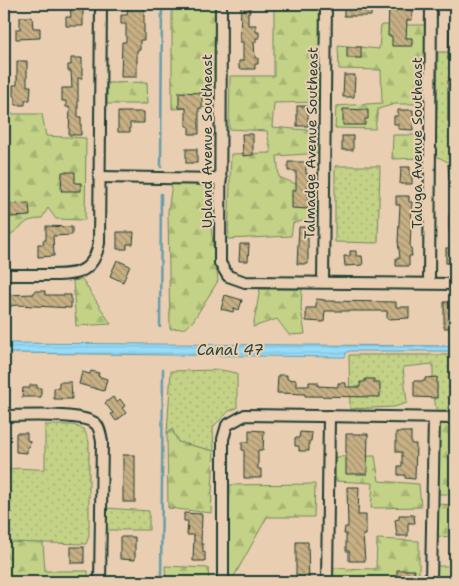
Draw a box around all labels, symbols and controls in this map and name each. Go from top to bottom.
street label: Talmadge Avenue Southeast [300,47,322,239]
street label: Upland Avenue Southeast [198,54,216,228]
street label: Taluga Avenue Southeast [408,57,426,229]
water label: Canal 47 [197,340,263,360]

